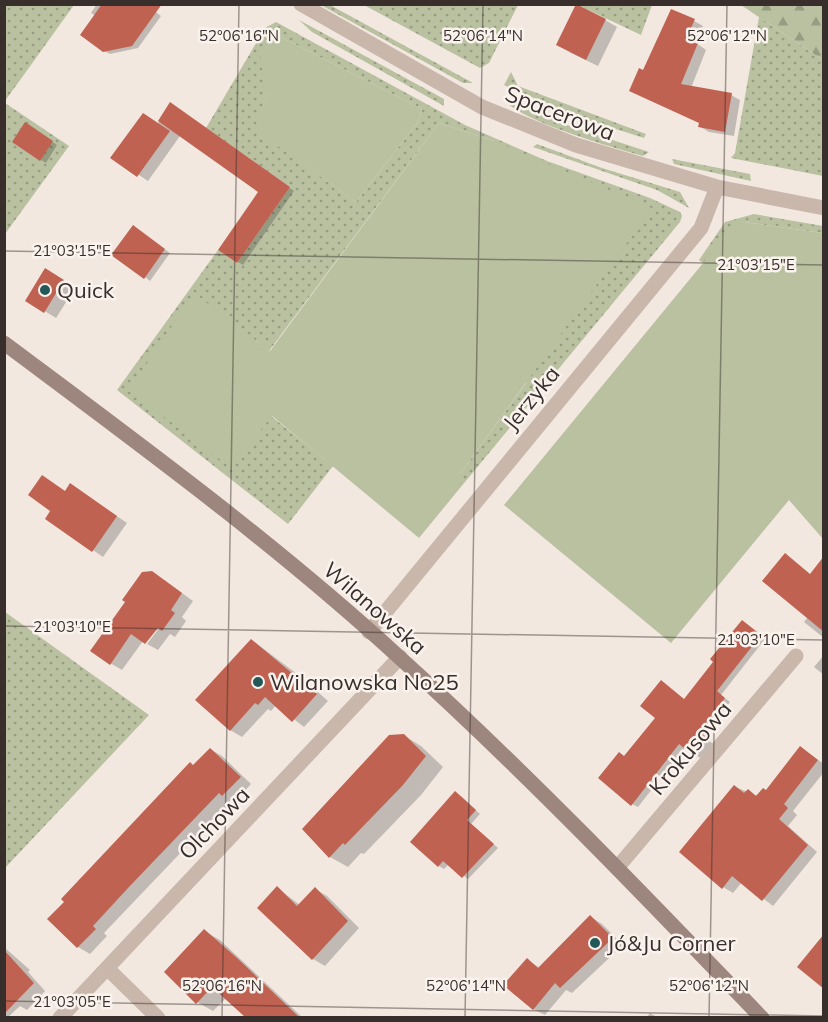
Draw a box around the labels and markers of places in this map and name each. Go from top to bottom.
place label: Quick [57,276,115,304]
marker: Quick [38,283,52,297]
place label: Wilanowska No25 [270,668,459,696]
marker: Wilanowska No25 [251,675,265,689]
place label: Jó&Ju Corner [607,929,735,957]
marker: Jó&Ju Corner [588,936,602,950]

